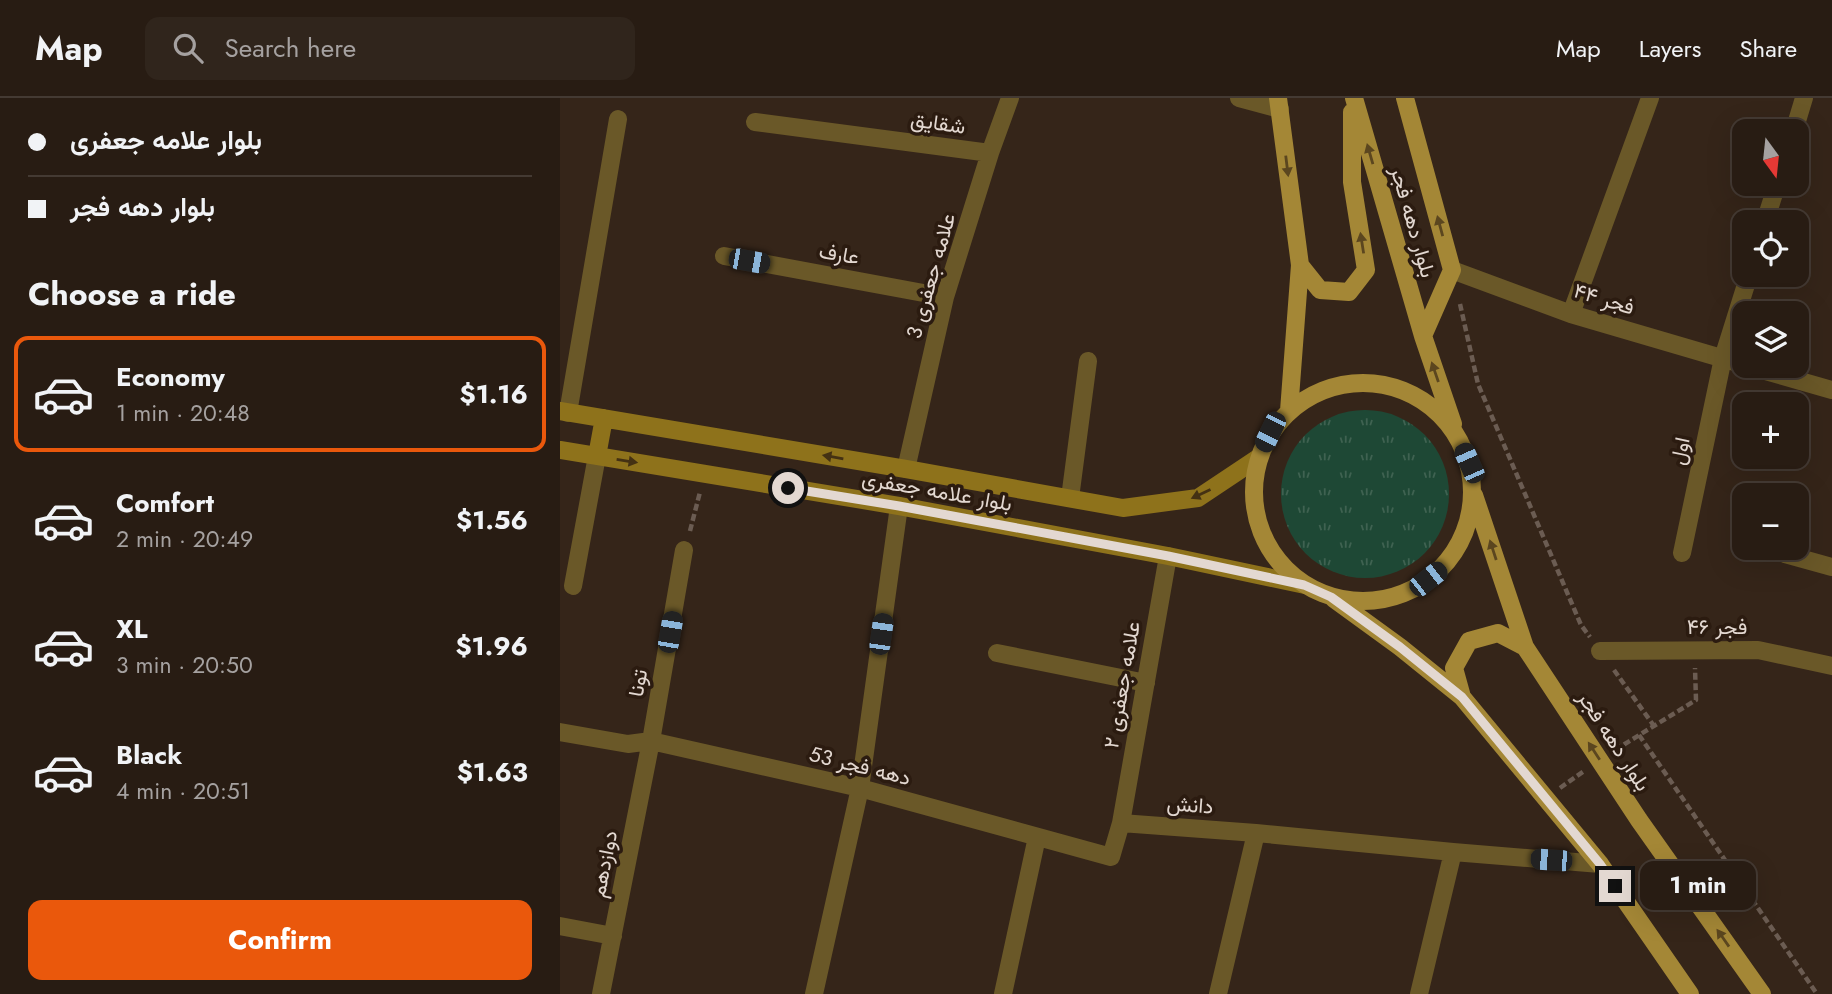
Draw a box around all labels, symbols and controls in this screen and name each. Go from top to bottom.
search box [145,17,635,80]
text: Map [35,25,103,72]
icon: search [169,29,207,67]
text: Search here [225,29,356,67]
text: Map [1556,31,1601,66]
text: Layers [1639,31,1701,66]
text: Share [1739,31,1797,66]
street label: شقایق [909,104,967,142]
north arrow [1732,119,1810,196]
map controls [1732,119,1809,560]
text: بلوار علامه جعفری [70,121,262,159]
one-way arrow [1365,144,1375,165]
one-way arrow [1282,155,1293,177]
street label: بلوار دهه فجر [1383,162,1443,281]
text: بلوار دهه فجر [70,188,215,226]
street label: علامه جعفری 3 [899,210,963,342]
button: locate [1732,210,1809,287]
one-way arrow [1434,215,1445,237]
one-way arrow [1356,232,1367,254]
street label: عارف [816,236,862,272]
car [727,247,772,275]
text: Choose a ride [28,271,236,317]
street label: فجر ۴۴ [1570,276,1638,322]
button: layers [1732,301,1809,378]
text: Economy [116,358,225,396]
one-way arrow [1429,362,1440,383]
icon: car [32,363,95,426]
text: $1.16 [460,375,528,413]
button: + [1732,392,1809,469]
text: 1 min · 20:48 [116,396,250,430]
car [1252,409,1289,455]
street label: اول [1662,434,1698,468]
car [1451,440,1488,486]
one-way arrow [822,451,844,462]
one-way arrow [616,456,638,467]
street label: بلوار علامه جعفری [860,463,1014,519]
route start [772,472,804,504]
button: − [1732,483,1809,560]
text: Comfort [116,484,214,522]
one-way arrow [1191,488,1211,500]
icon: car [32,489,95,552]
text: $1.56 [456,501,528,539]
text: 2 min · 20:49 [116,522,253,556]
one-way arrow [1487,539,1497,560]
car [1405,558,1452,600]
car [657,609,684,655]
text: XL [116,610,148,648]
car [868,612,895,656]
street label: فجر ۴۶ [1687,612,1747,642]
icon: car [32,615,95,678]
street label: علامه جعفری ۲ [1096,619,1148,751]
text: $1.96 [455,627,528,665]
text: 3 min · 20:50 [116,648,253,682]
street label: تونا [621,667,655,699]
street label: بلوار دهه فجر [1570,684,1658,797]
text: Black [116,736,182,774]
street label: دهه فجر 53 [806,739,914,793]
icon: car [32,741,95,804]
one-way arrow [1587,742,1600,761]
text: $1.63 [457,753,528,791]
text: 4 min · 20:51 [116,774,250,808]
street label: دانش [1166,788,1214,822]
street label: دوازدهم [583,828,625,900]
car [1530,848,1573,872]
callout: 1 min [1640,862,1755,910]
text: 1 min [1669,868,1727,902]
route end [1599,870,1631,902]
button: Confirm [28,900,532,980]
one-way arrow [1716,929,1730,947]

